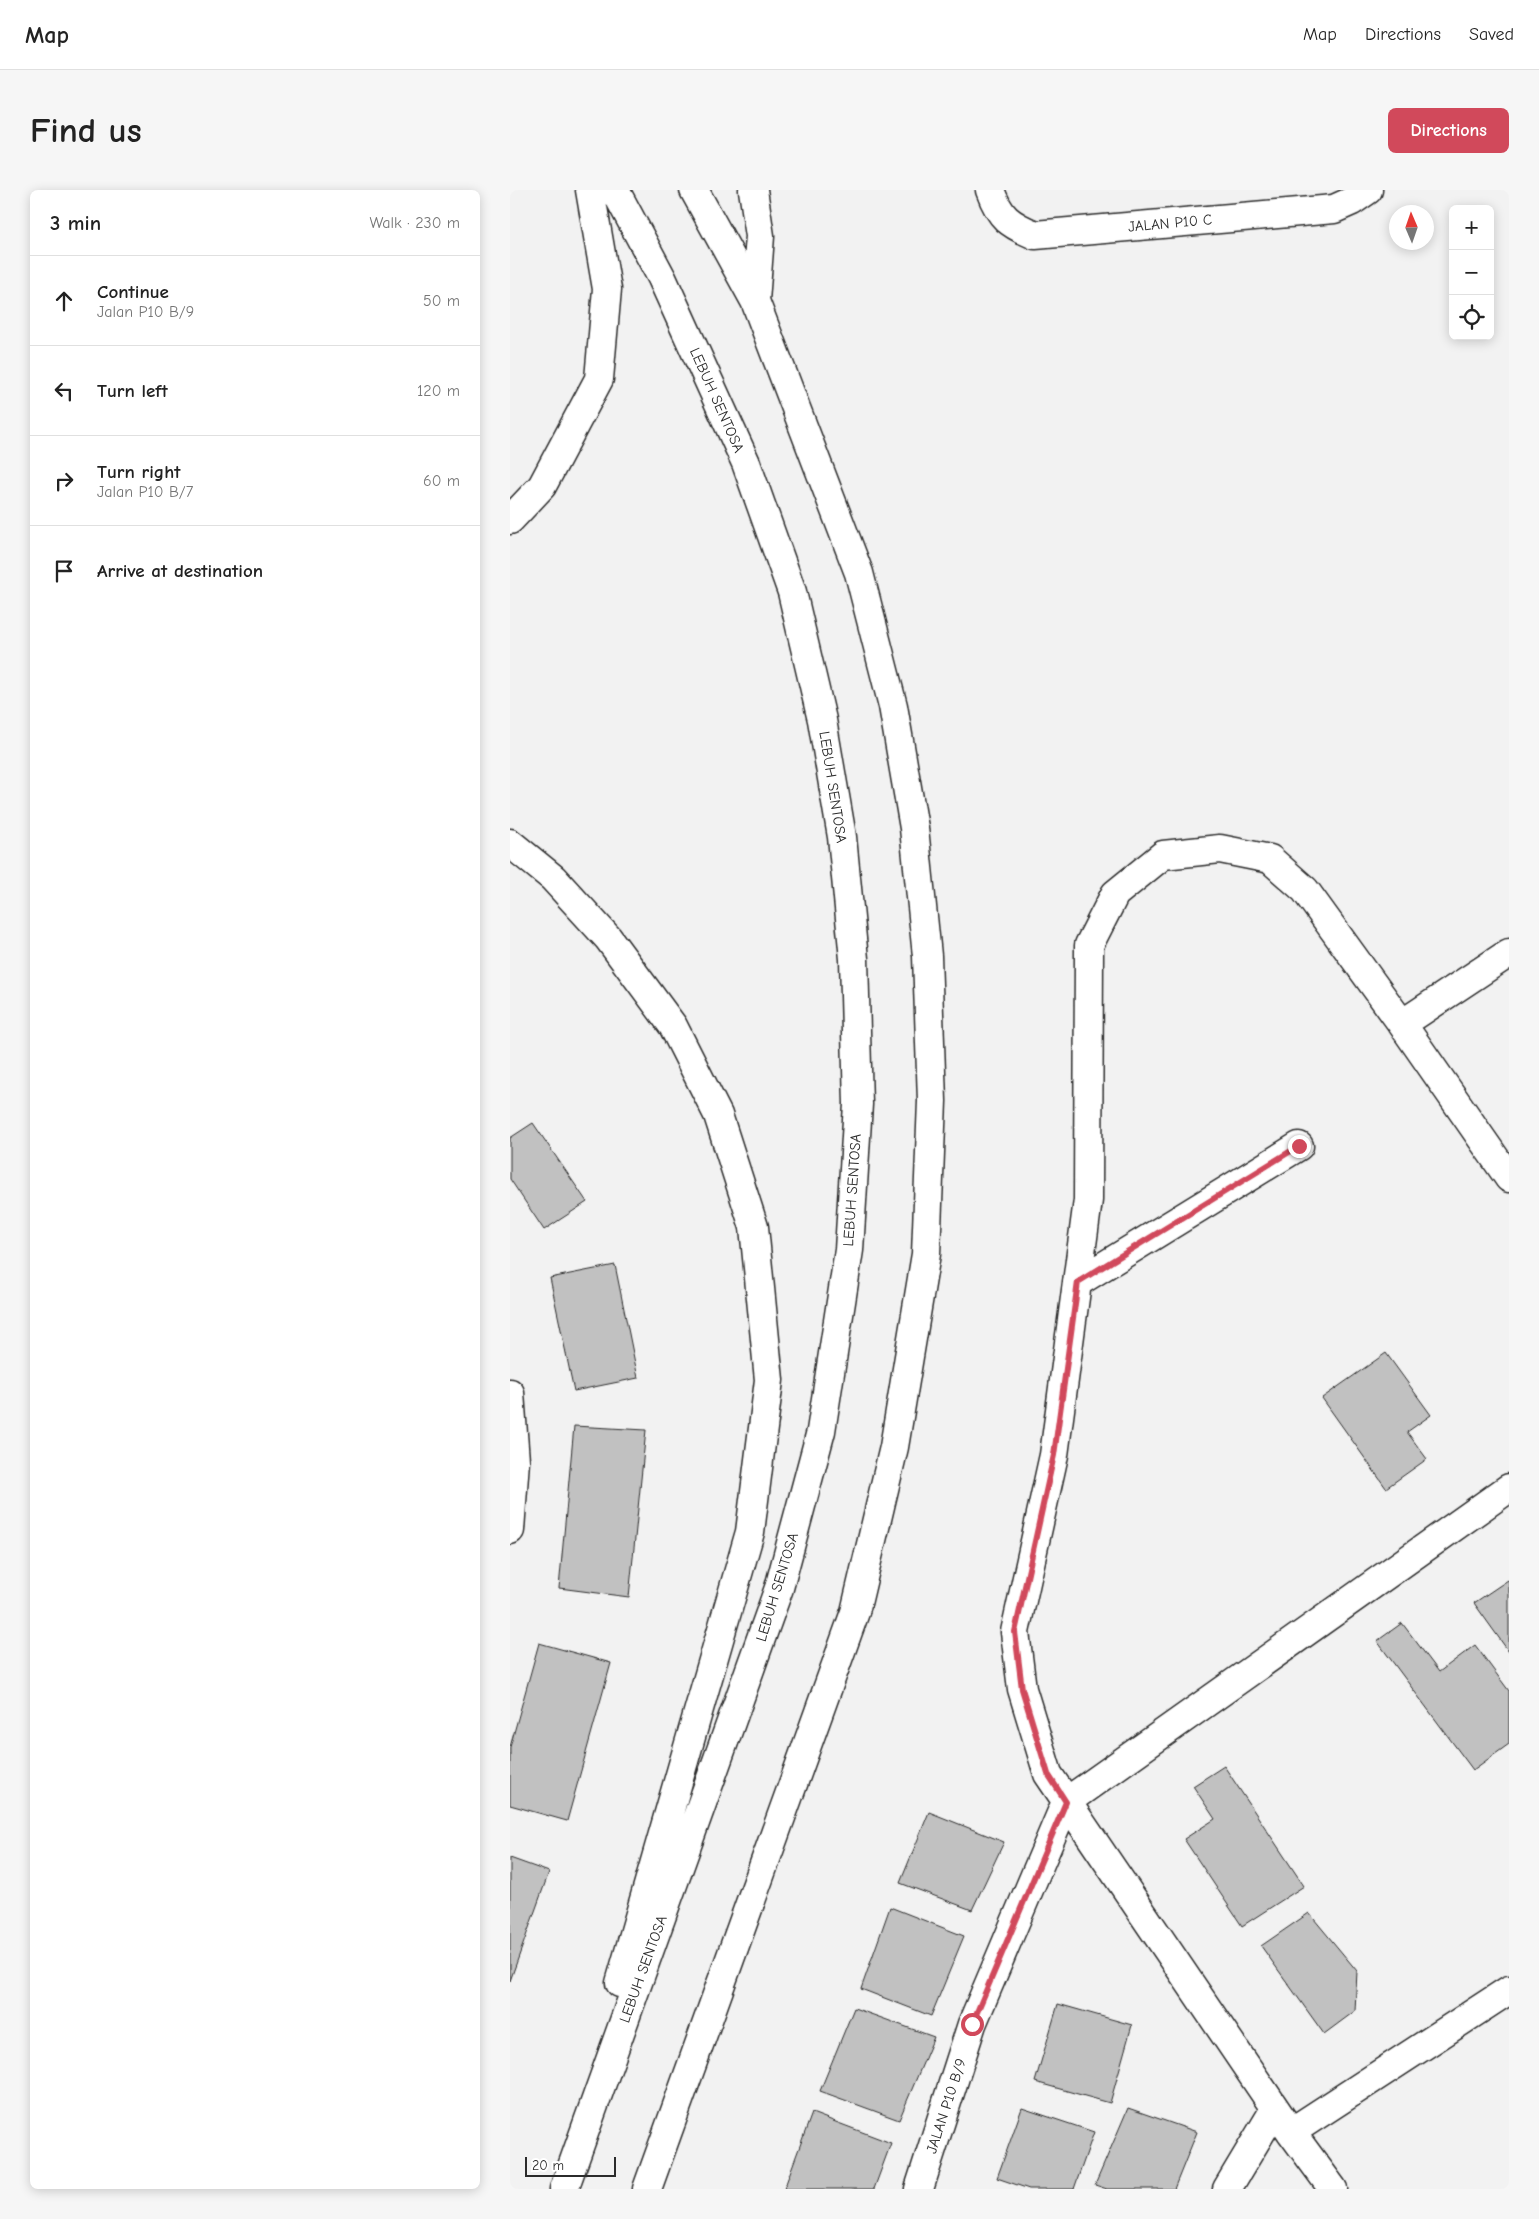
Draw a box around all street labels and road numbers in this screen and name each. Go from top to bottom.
street label: JALAN P10 C [1127,210,1213,236]
street label: LEBUH SENTOSA [686,345,748,455]
street label: LEBUH SENTOSA [815,730,851,844]
street label: LEBUH SENTOSA [839,1133,865,1247]
street label: LEBUH SENTOSA [752,1530,802,1644]
street label: LEBUH SENTOSA [615,1913,671,2025]
street label: JALAN P10 B/9 [922,2056,970,2156]

